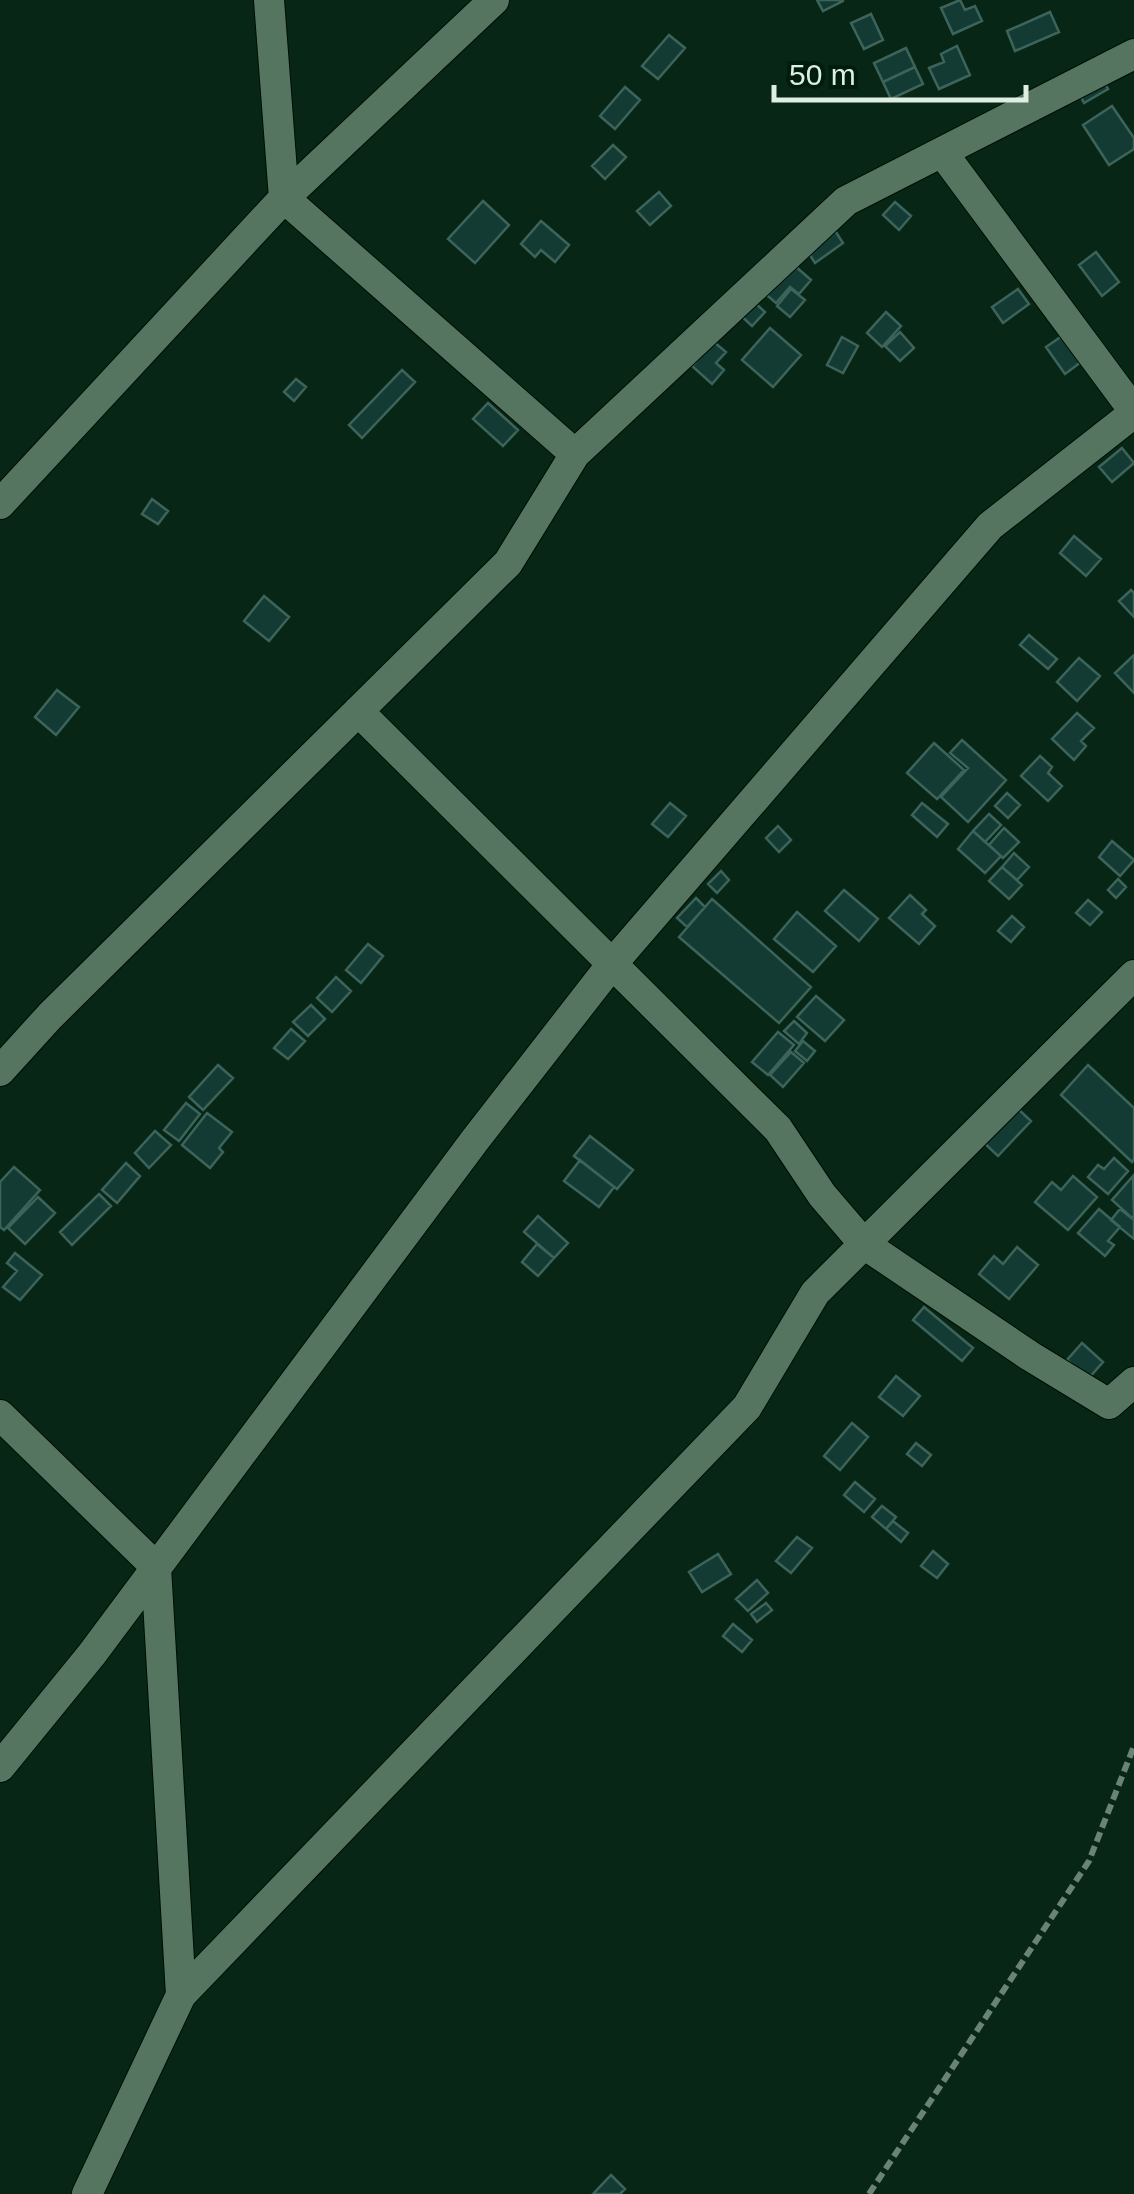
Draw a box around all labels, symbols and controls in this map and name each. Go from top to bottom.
scale bar [774,40,1026,102]
text: 50 m [789,58,856,91]

